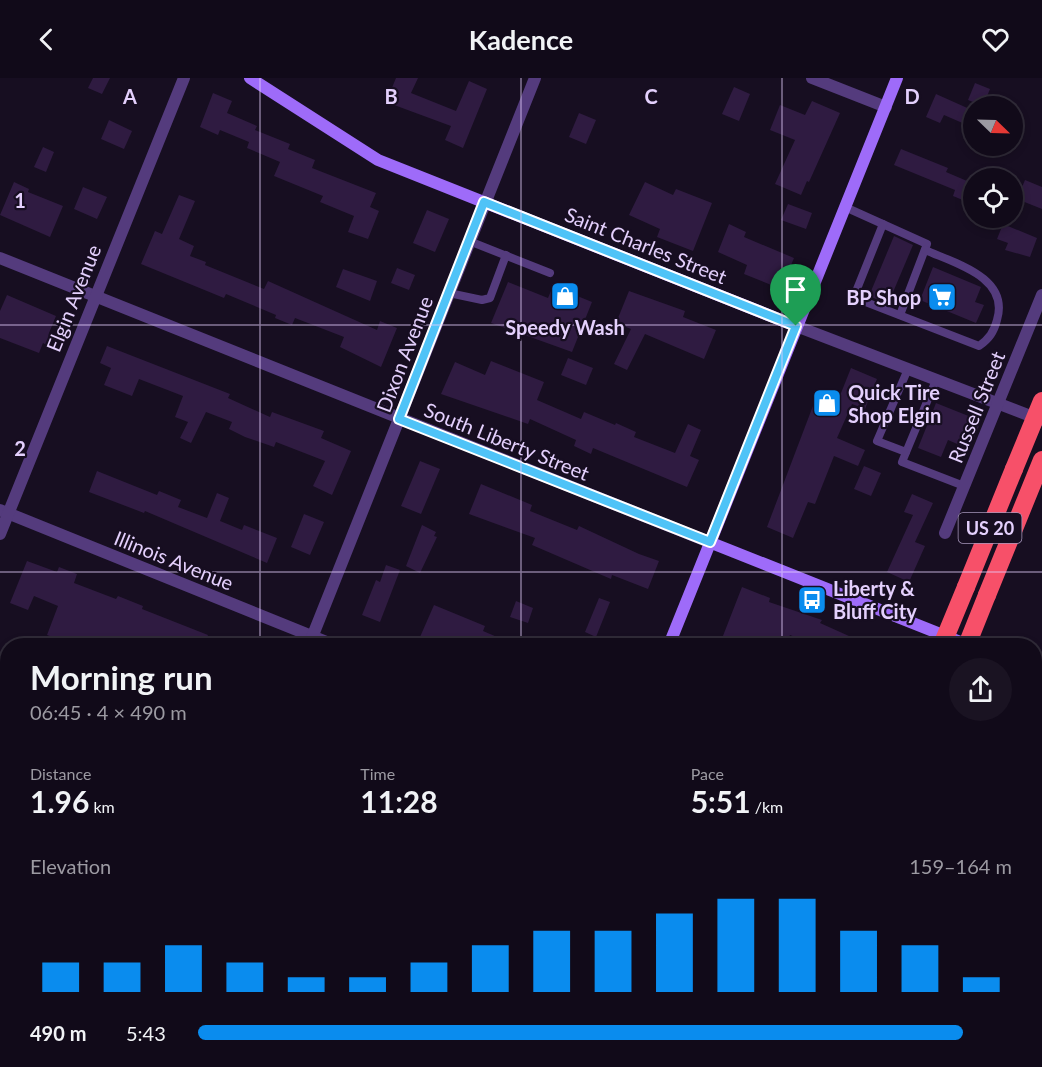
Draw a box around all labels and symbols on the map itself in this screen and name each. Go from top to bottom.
text: A [122,84,137,108]
text: B [384,84,398,108]
text: C [644,84,658,108]
text: D [904,84,920,108]
north arrow [963,96,1023,156]
text: 1 [14,188,26,212]
street label: Saint Charles Street [562,202,730,288]
street label: Elgin Avenue [41,241,105,355]
pin [770,264,821,326]
shop icon: Speedy Wash [549,280,581,312]
supermarket icon: BP Shop [926,281,958,313]
place label: BP Shop [846,285,921,309]
street label: Dixon Avenue [371,293,437,415]
place label: Speedy Wash [505,315,625,339]
street label: Russell Street [943,348,1009,466]
place label: Quick Tire Shop Elgin [848,380,941,427]
shop icon: Quick Tire Shop Elgin [811,387,843,419]
street label: South Liberty Street [421,397,593,485]
text: 2 [14,436,26,460]
road number: US 20 [958,513,1022,543]
street label: Illinois Avenue [111,525,237,595]
place label: Liberty & Bluff City [833,576,917,623]
bus stop icon: Liberty & Bluff City [796,584,828,616]

